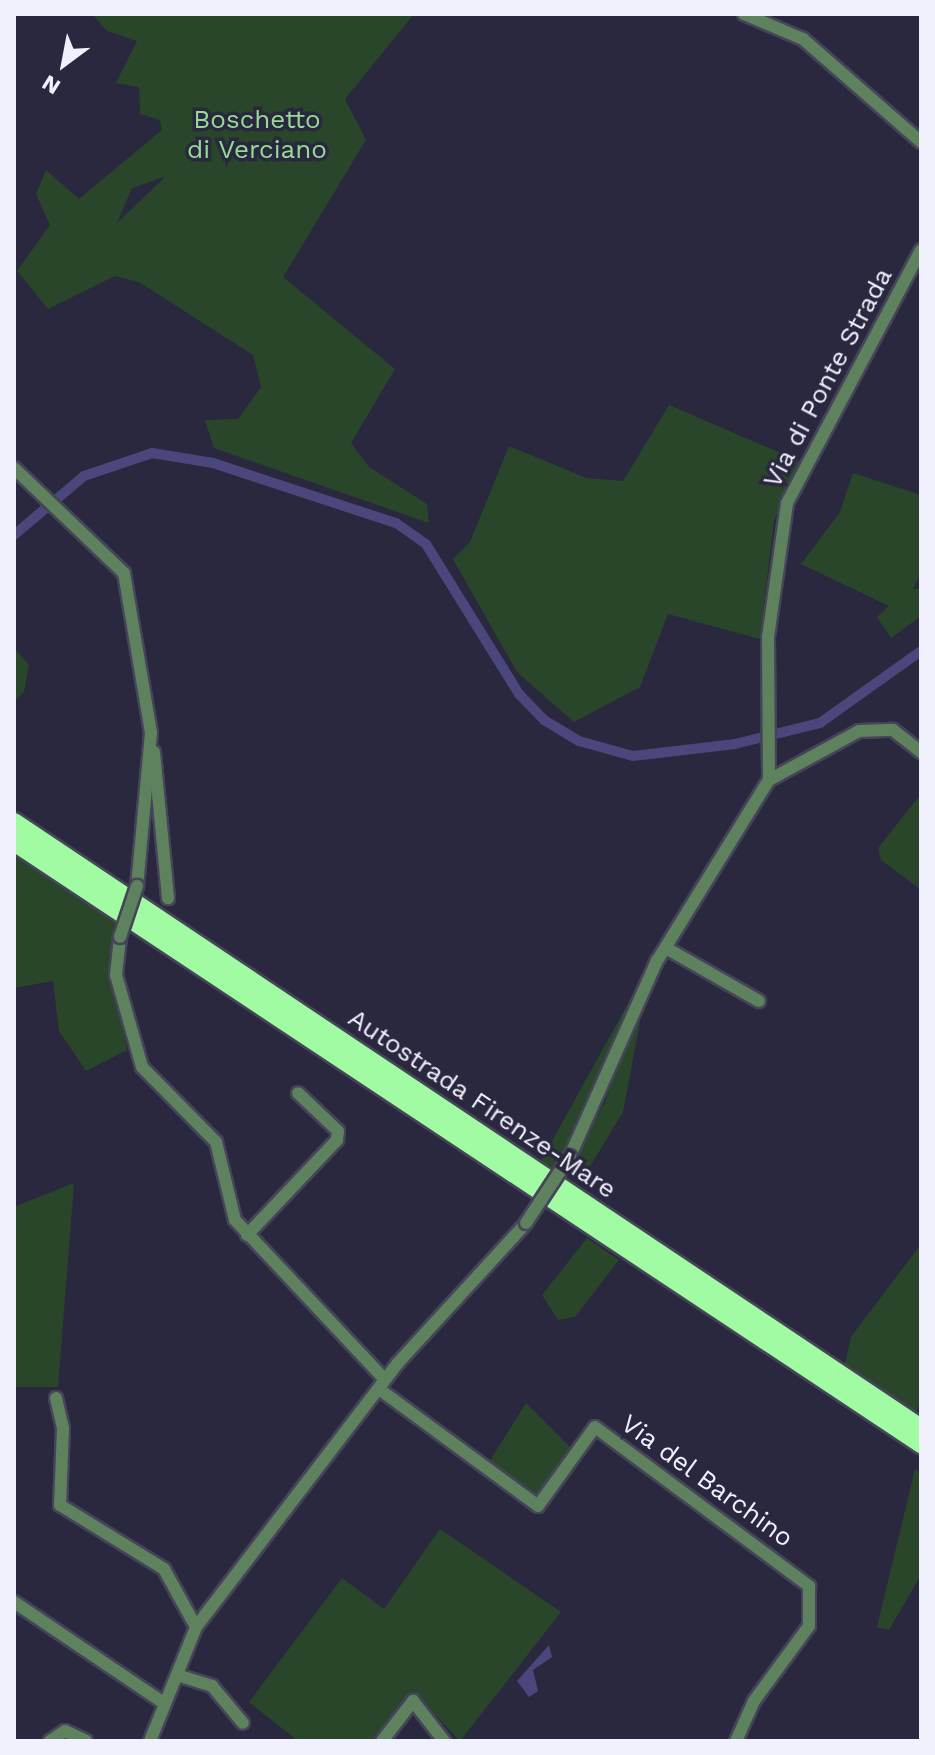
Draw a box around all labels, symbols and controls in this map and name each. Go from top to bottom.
north arrow [24,24,104,104]
text: N [37,70,65,100]
park label: Boschetto di Verciano [187,104,327,166]
street label: Via di Ponte Strada [757,263,899,493]
street label: Autostrada Firenze-Mare [342,1002,622,1206]
street label: Via del Barchino [614,1408,800,1554]

